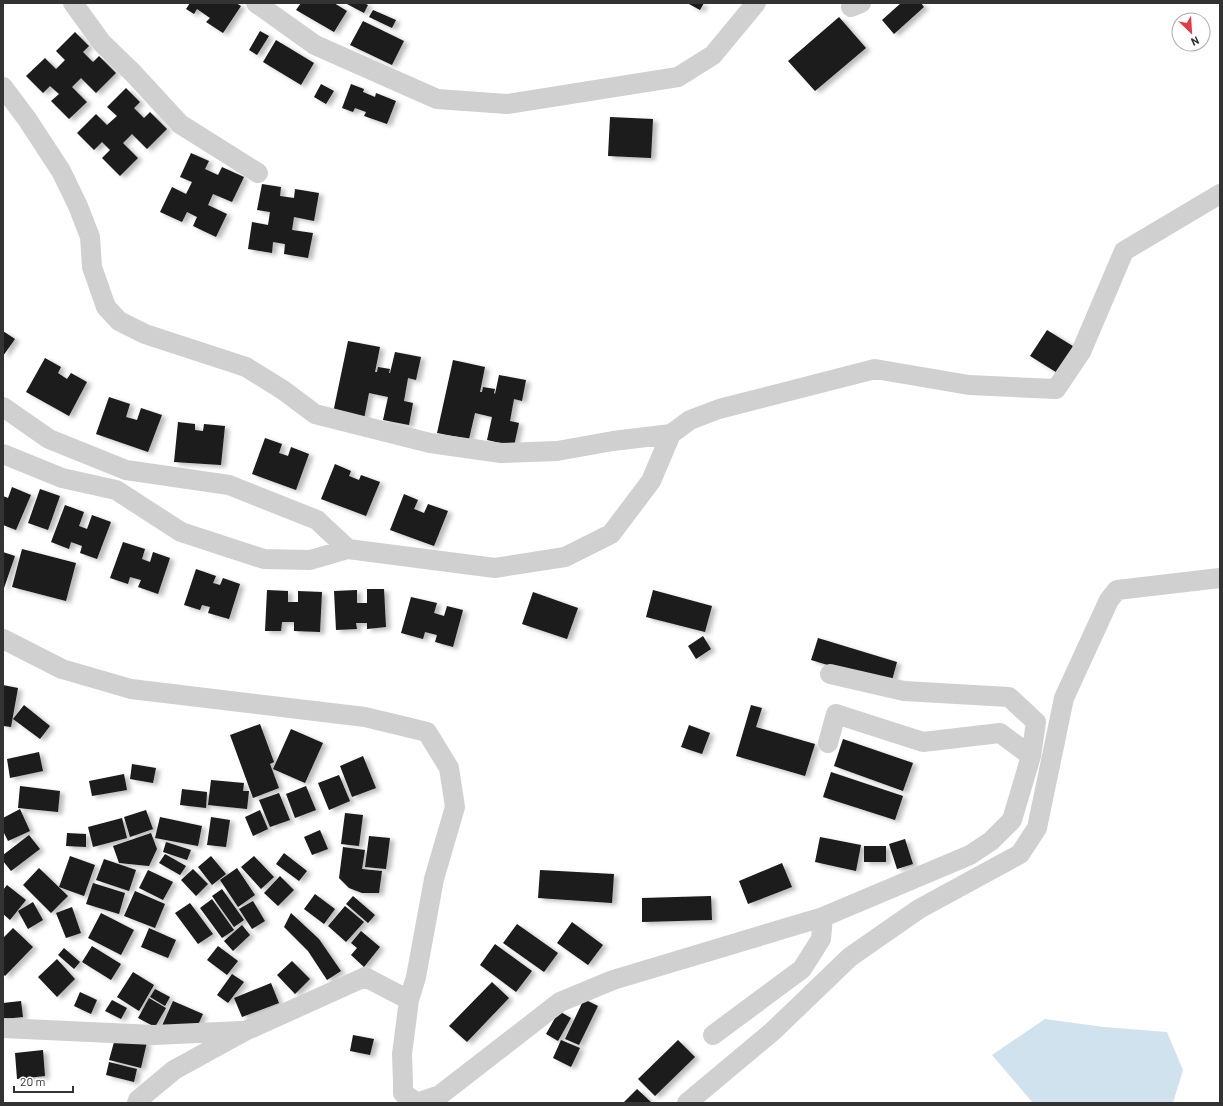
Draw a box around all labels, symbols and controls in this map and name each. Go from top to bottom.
north arrow [1171,12,1211,52]
text: N [1189,34,1202,49]
scale bar [14,1068,73,1094]
text: 20 m [20,1074,46,1088]

